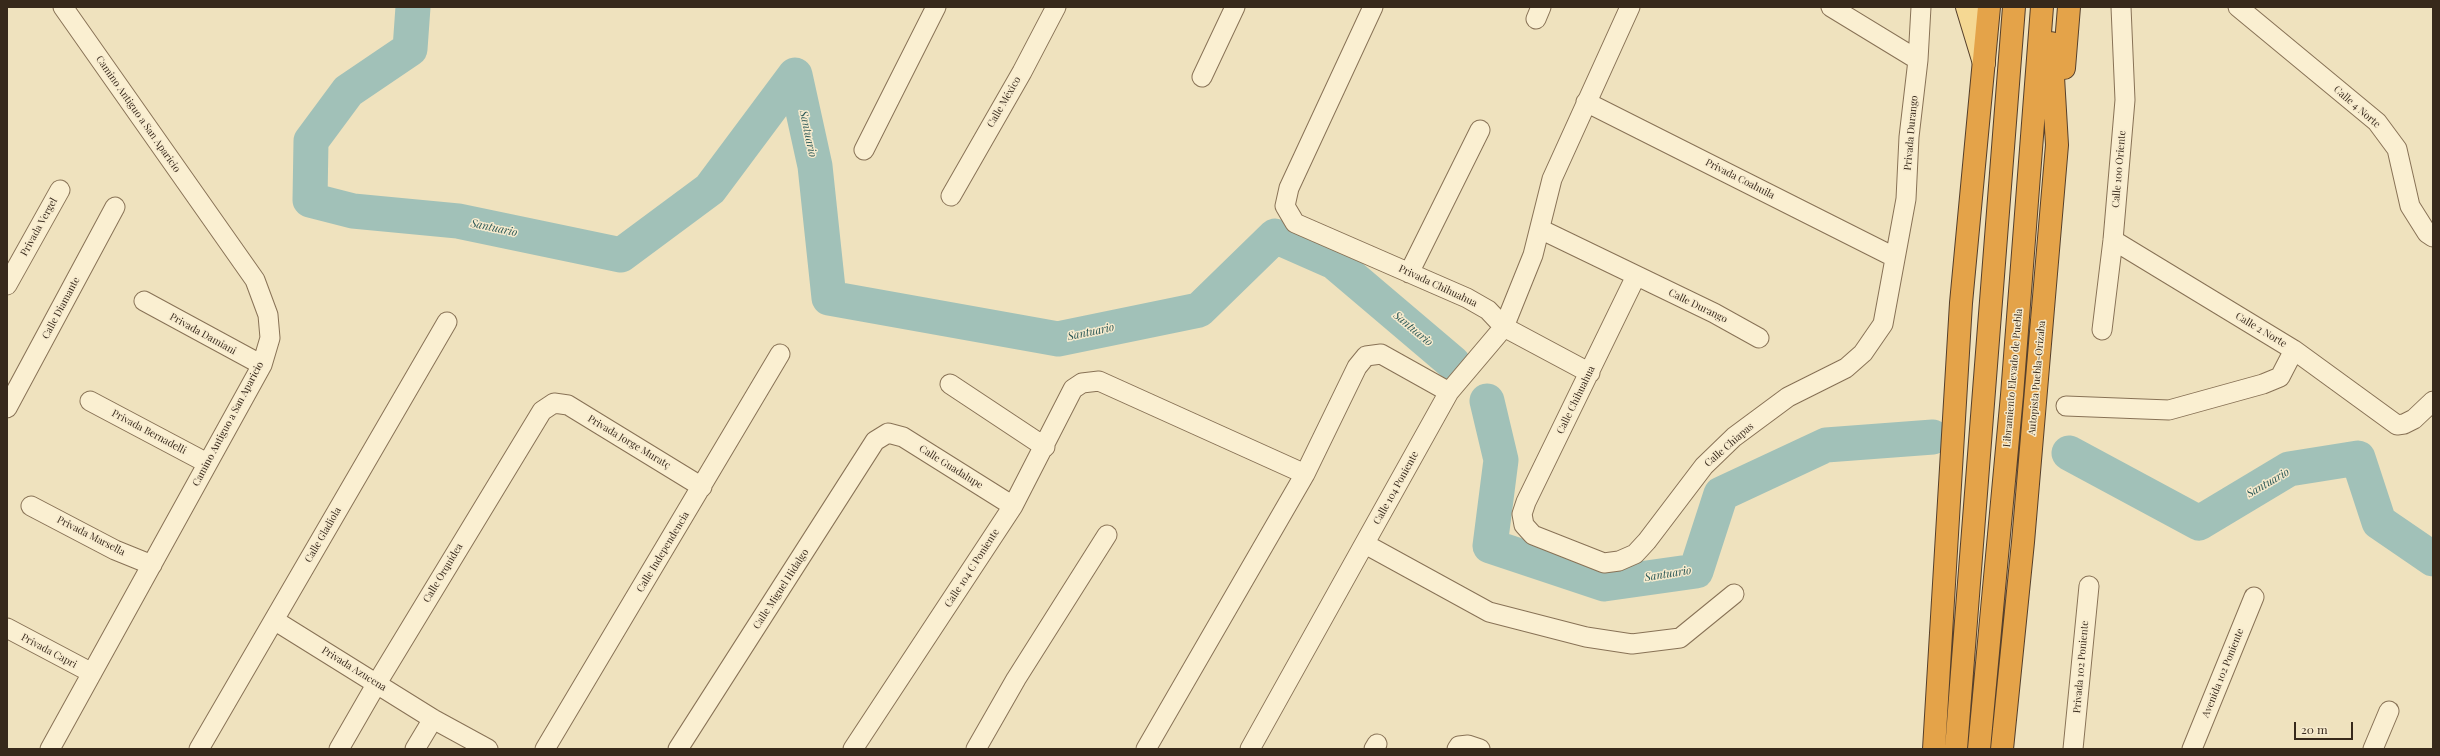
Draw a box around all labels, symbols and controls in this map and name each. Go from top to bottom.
street label: Camino Antiguo a San Aparicio [93,53,183,175]
street label: Calle México [985,74,1023,130]
street label: Calle 4 Norte [2331,83,2383,131]
street label: Privada Durango [1902,95,1920,171]
water label: Santuario [797,109,819,159]
street label: Calle 100 Oriente [2110,130,2128,208]
street label: Privada Coahuila [1703,156,1777,202]
street label: Privada Vergel [18,196,60,258]
water label: Santuario [469,217,519,239]
street label: Privada Chihuahua [1397,263,1479,309]
street label: Calle Diamante [40,275,82,341]
street label: Calle Durango [1667,287,1729,325]
street label: Libramiento Elevado de Puebla [2001,308,2025,448]
water label: Santuario [1391,309,1435,349]
street label: Calle 2 Norte [2233,310,2289,350]
street label: Privada Damiani [168,311,238,357]
street label: Autopista Puebla-Orizaba [2026,320,2048,436]
water label: Santuario [1066,321,1116,343]
street label: Camino Antiguo a San Aparicio [190,360,266,488]
street label: Calle Chihuahua [1554,364,1598,436]
street label: Privada Bernadelli [110,407,188,457]
street label: Privada Jorge Muratç [585,413,673,471]
street label: Calle Chiapas [1702,420,1756,470]
street label: Calle Guadalupe [917,443,985,491]
street label: Calle 104 Poniente [1371,449,1421,527]
water label: Santuario [2244,465,2292,501]
street label: Calle Gladiola [302,505,344,565]
street label: Calle Independencia [634,510,692,594]
street label: Privada Marsella [55,514,127,558]
street label: Calle 104 C Poniente [942,526,1002,610]
street label: Calle Orquídea [421,541,465,605]
street label: Calle Miguel Hidalgo [751,547,811,631]
water label: Santuario [1644,564,1692,584]
street label: Privada 102 Poniente [2071,620,2091,714]
street label: Avenida 102 Poniente [2200,627,2246,719]
street label: Privada Capri [19,631,79,671]
street label: Privada Azucena [319,644,389,694]
scale bar [2296,714,2355,740]
text: 20 m [2301,721,2328,737]

